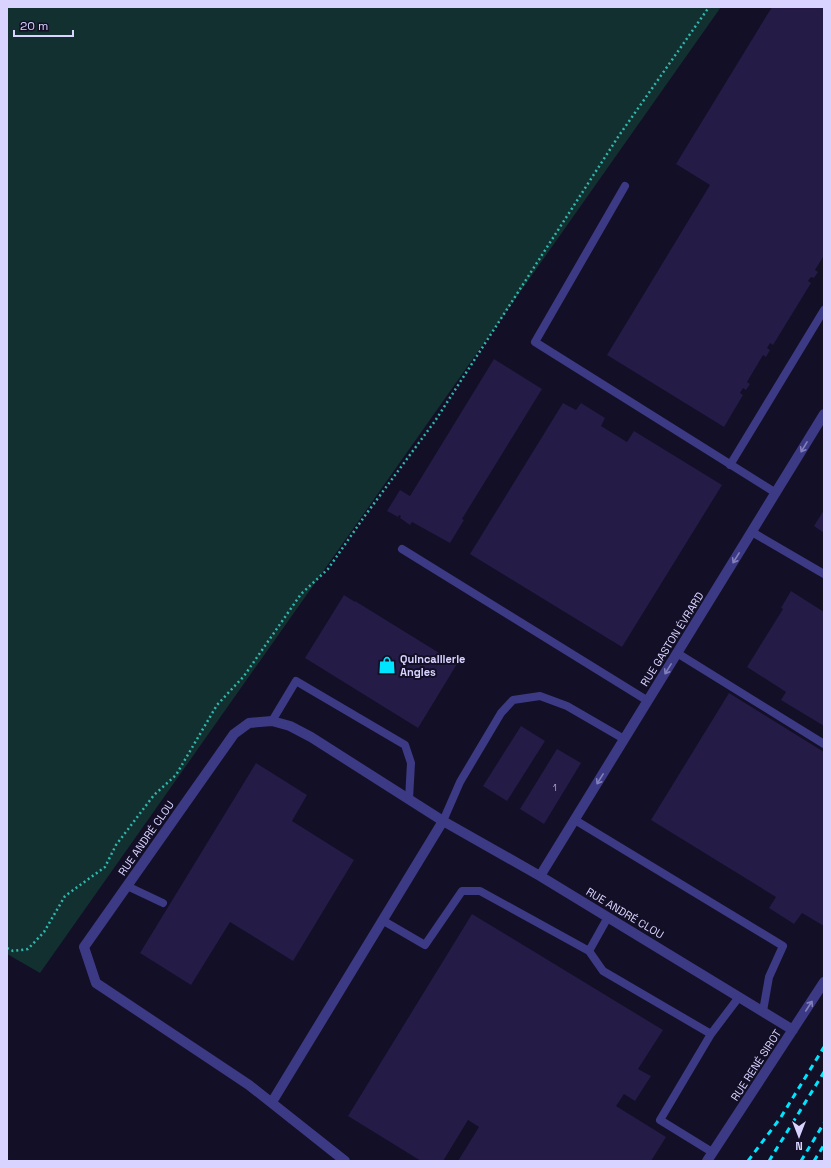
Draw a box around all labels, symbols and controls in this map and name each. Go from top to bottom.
scale bar [14,12,73,38]
text: 20 m [20,18,48,34]
one-way arrow [799,441,807,453]
one-way arrow [732,552,740,563]
street label: RUE GASTON ÉVRARD [637,589,707,689]
place label: Quincaillerie Angles [400,652,465,679]
shop icon: Quincaillerie Angles [377,655,397,675]
one-way arrow [663,663,671,675]
one-way arrow [595,773,603,785]
house number: 1 [553,782,557,794]
street label: RUE ANDRÉ CLOU [115,798,177,878]
street label: RUE ANDRÉ CLOU [584,884,666,942]
one-way arrow [805,1000,813,1012]
street label: RUE RENÉ SIROT [728,1026,785,1103]
north arrow [779,1116,819,1156]
text: N [795,1139,803,1153]

